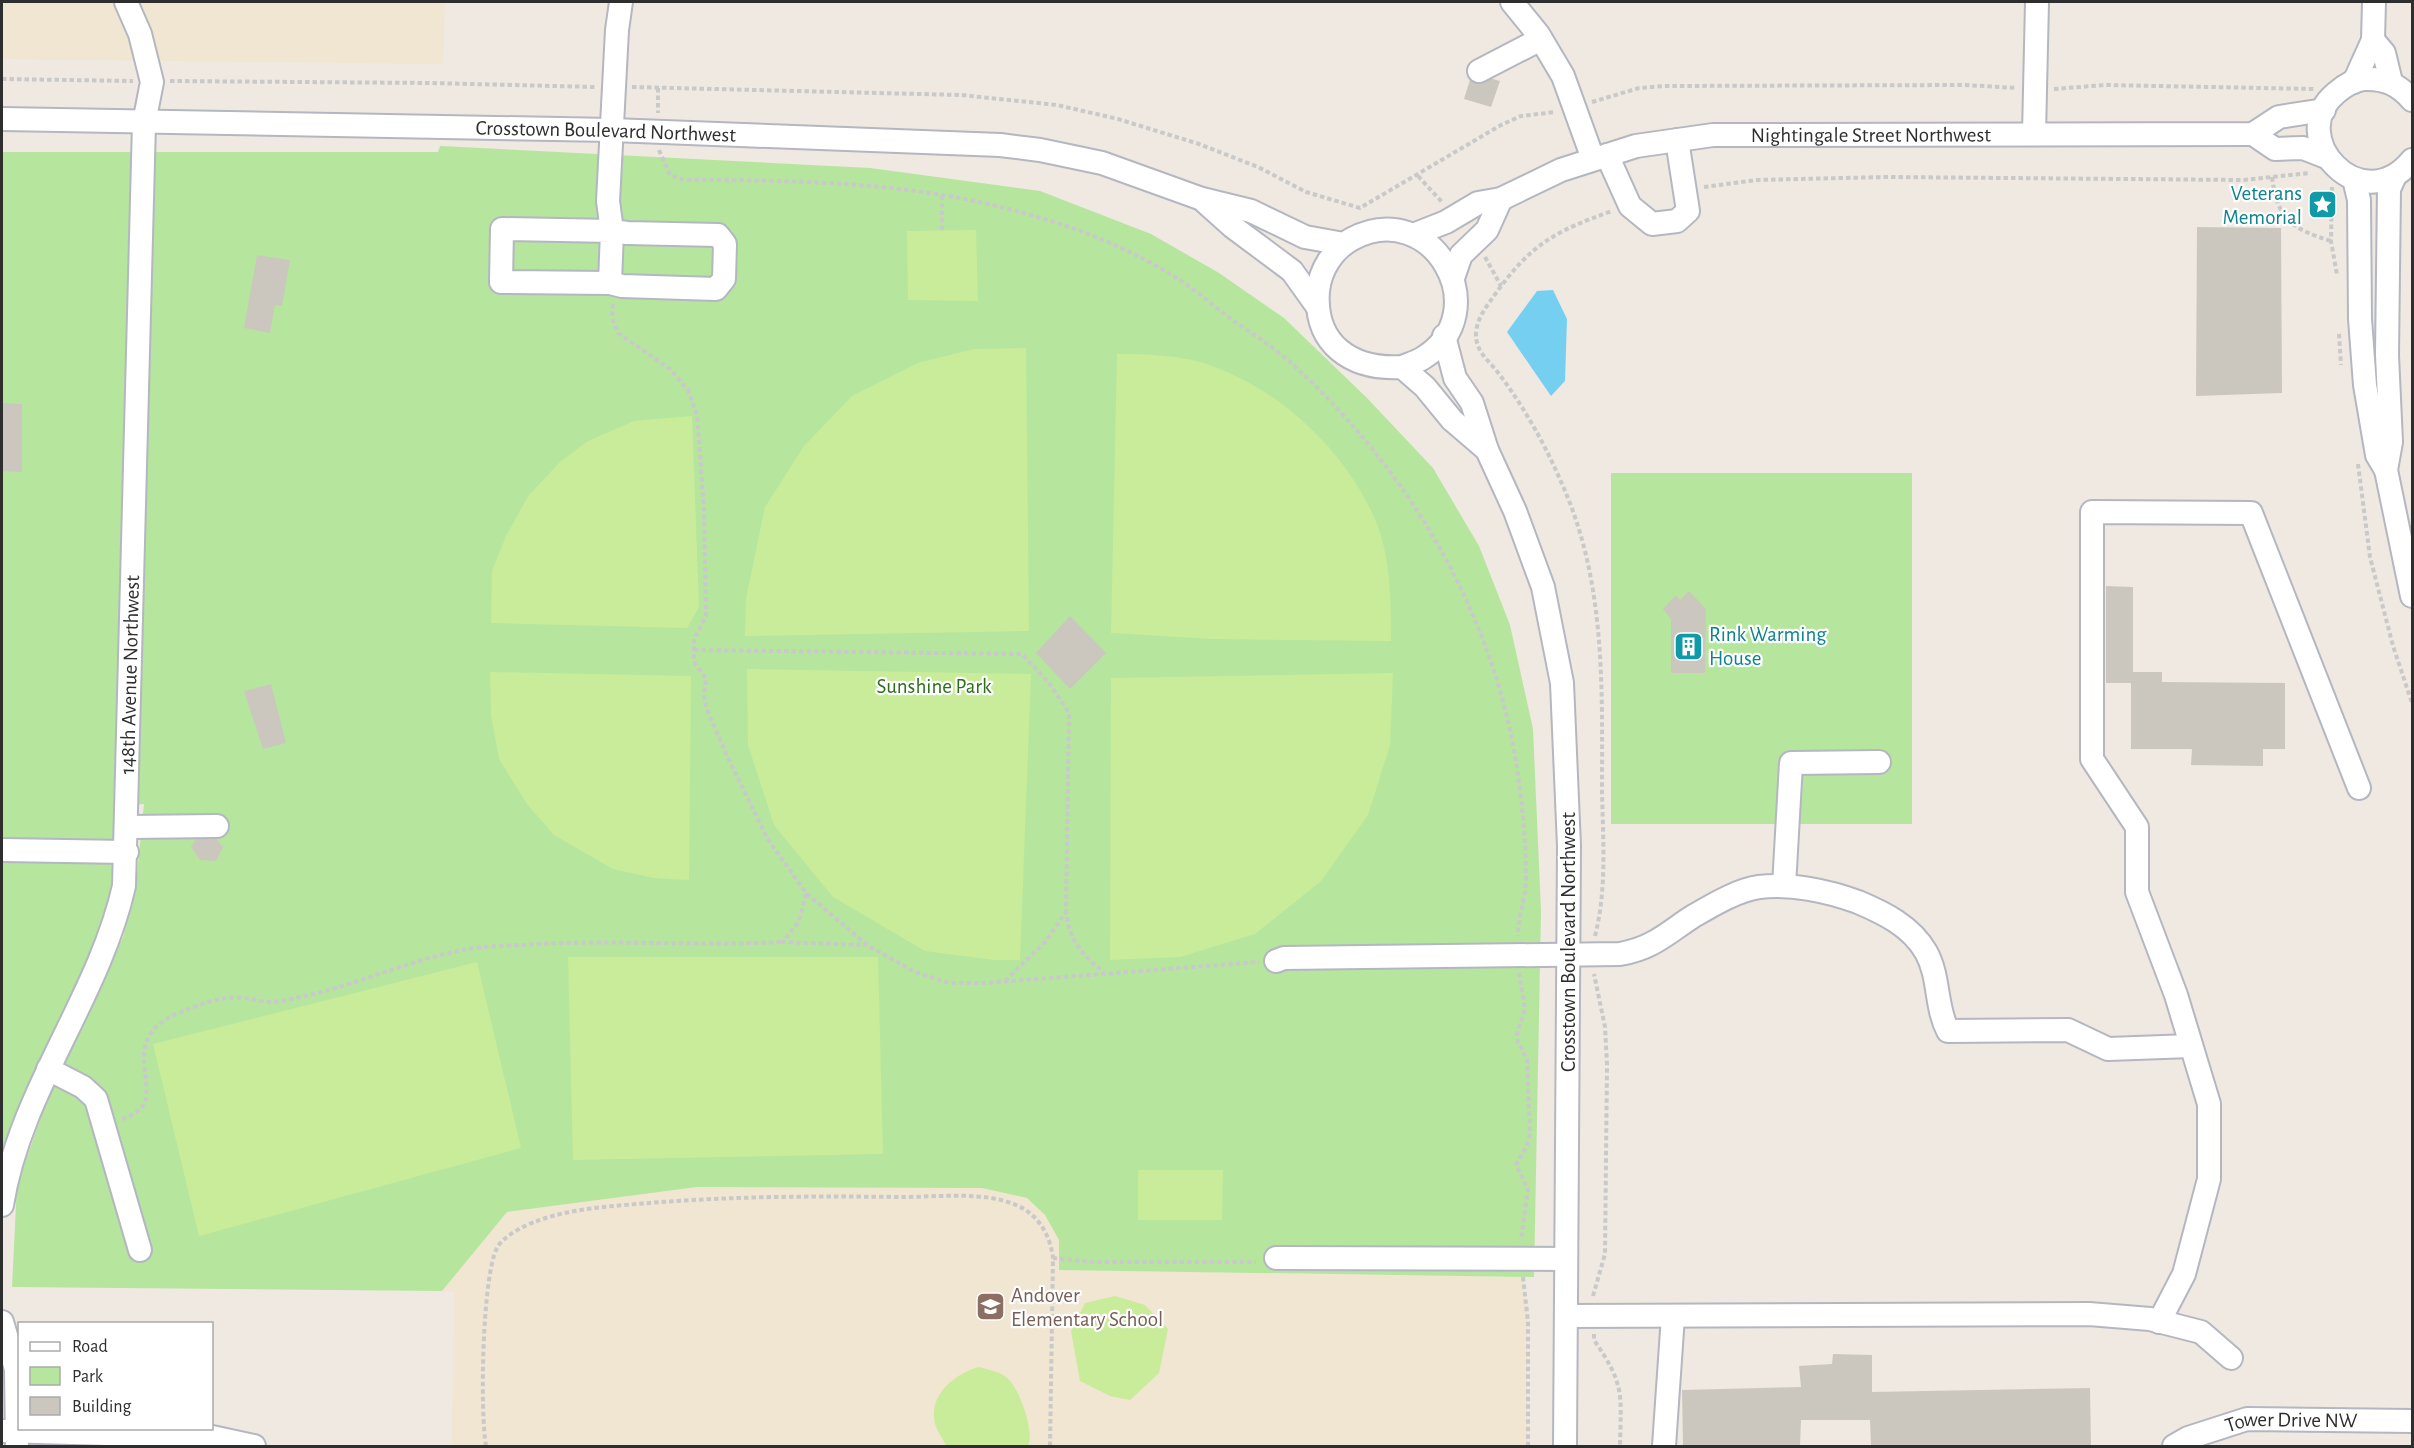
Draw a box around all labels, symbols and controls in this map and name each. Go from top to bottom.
street label: Crosstown Boulevard Northwest [476,117,737,145]
street label: Nightingale Street Northwest [1751,124,1991,145]
place label: Veterans Memorial [2223,183,2302,228]
place icon: Veterans Memorial [2307,189,2339,221]
street label: 148th Avenue Northwest [116,575,143,775]
place label: Rink Warming House [1709,624,1827,669]
building icon: Rink Warming House [1672,630,1704,662]
park label: Sunshine Park [876,676,992,697]
street label: Crosstown Boulevard Northwest [1558,812,1579,1072]
place label: Andover Elementary School [1011,1285,1163,1330]
school or university icon: Andover Elementary School [974,1291,1006,1323]
legend [18,1322,213,1430]
text: Road [72,1338,108,1356]
text: Park [72,1368,104,1386]
text: Building [72,1398,132,1416]
street label: Tower Drive NW [2222,1408,2358,1436]

